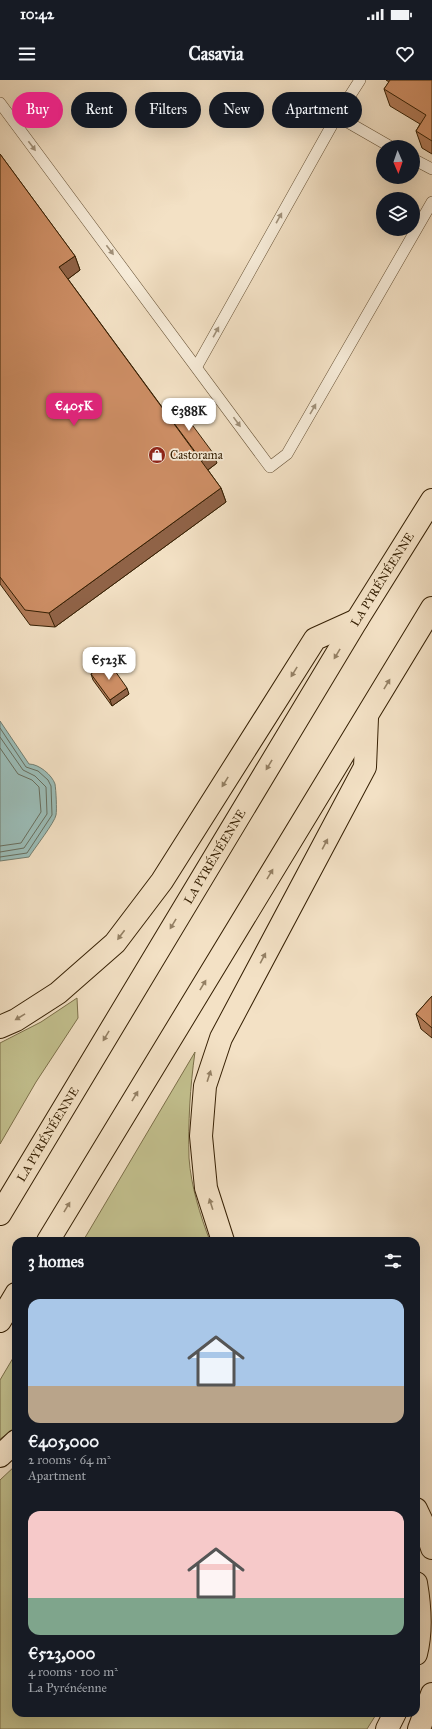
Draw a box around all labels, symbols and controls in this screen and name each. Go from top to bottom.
text: 10:42 [20,5,54,23]
icon: menu [16,43,38,65]
text: Casavia [188,43,244,65]
icon: heart [394,43,416,65]
chip: Buy [12,92,63,128]
chip: Rent [71,92,127,128]
chip: Filters [135,92,201,128]
chip: New [209,92,264,128]
chip: Apartment [272,92,362,128]
one-way arrow [27,140,36,151]
north arrow [376,140,420,184]
map controls [376,140,420,236]
button: layers [376,192,420,236]
one-way arrow [276,212,283,224]
one-way arrow [106,244,114,255]
one-way arrow [212,326,219,338]
pin: €405K [46,393,102,427]
text: €405K [55,398,93,414]
pin: €388K [161,398,217,432]
text: €388K [171,403,207,419]
one-way arrow [310,403,317,415]
one-way arrow [233,416,241,427]
shop icon: Castorama [147,445,167,465]
place label: Castorama [170,448,224,462]
street label: LA PYRÉNÉENNE [348,529,417,629]
pin: €523K [81,647,137,681]
one-way arrow [333,648,340,660]
text: €523K [92,652,126,668]
one-way arrow [291,666,298,678]
one-way arrow [383,679,391,689]
one-way arrow [266,759,273,771]
one-way arrow [221,777,229,787]
street label: LA PYRÉNÉENNE [181,806,249,906]
one-way arrow [321,838,328,850]
one-way arrow [267,868,274,880]
one-way arrow [170,918,177,930]
one-way arrow [116,930,125,941]
one-way arrow [260,953,267,964]
one-way arrow [199,979,206,991]
one-way arrow [15,1013,25,1021]
one-way arrow [103,1030,110,1042]
one-way arrow [206,1070,212,1082]
street label: LA PYRÉNÉENNE [14,1084,82,1184]
one-way arrow [131,1090,138,1102]
one-way arrow [207,1198,213,1210]
one-way arrow [64,1201,71,1213]
icon: filters [382,1250,404,1272]
text: 3 homes [28,1251,84,1272]
icon: home [180,1325,252,1397]
text: €405,000 [28,1431,99,1452]
text: 2 rooms · 64 m² [28,1452,111,1468]
text: Apartment [28,1468,86,1484]
icon: home [180,1537,252,1609]
text: €523,000 [28,1643,95,1664]
text: 4 rooms · 100 m² [28,1664,118,1680]
text: La Pyrénéenne [28,1680,107,1696]

